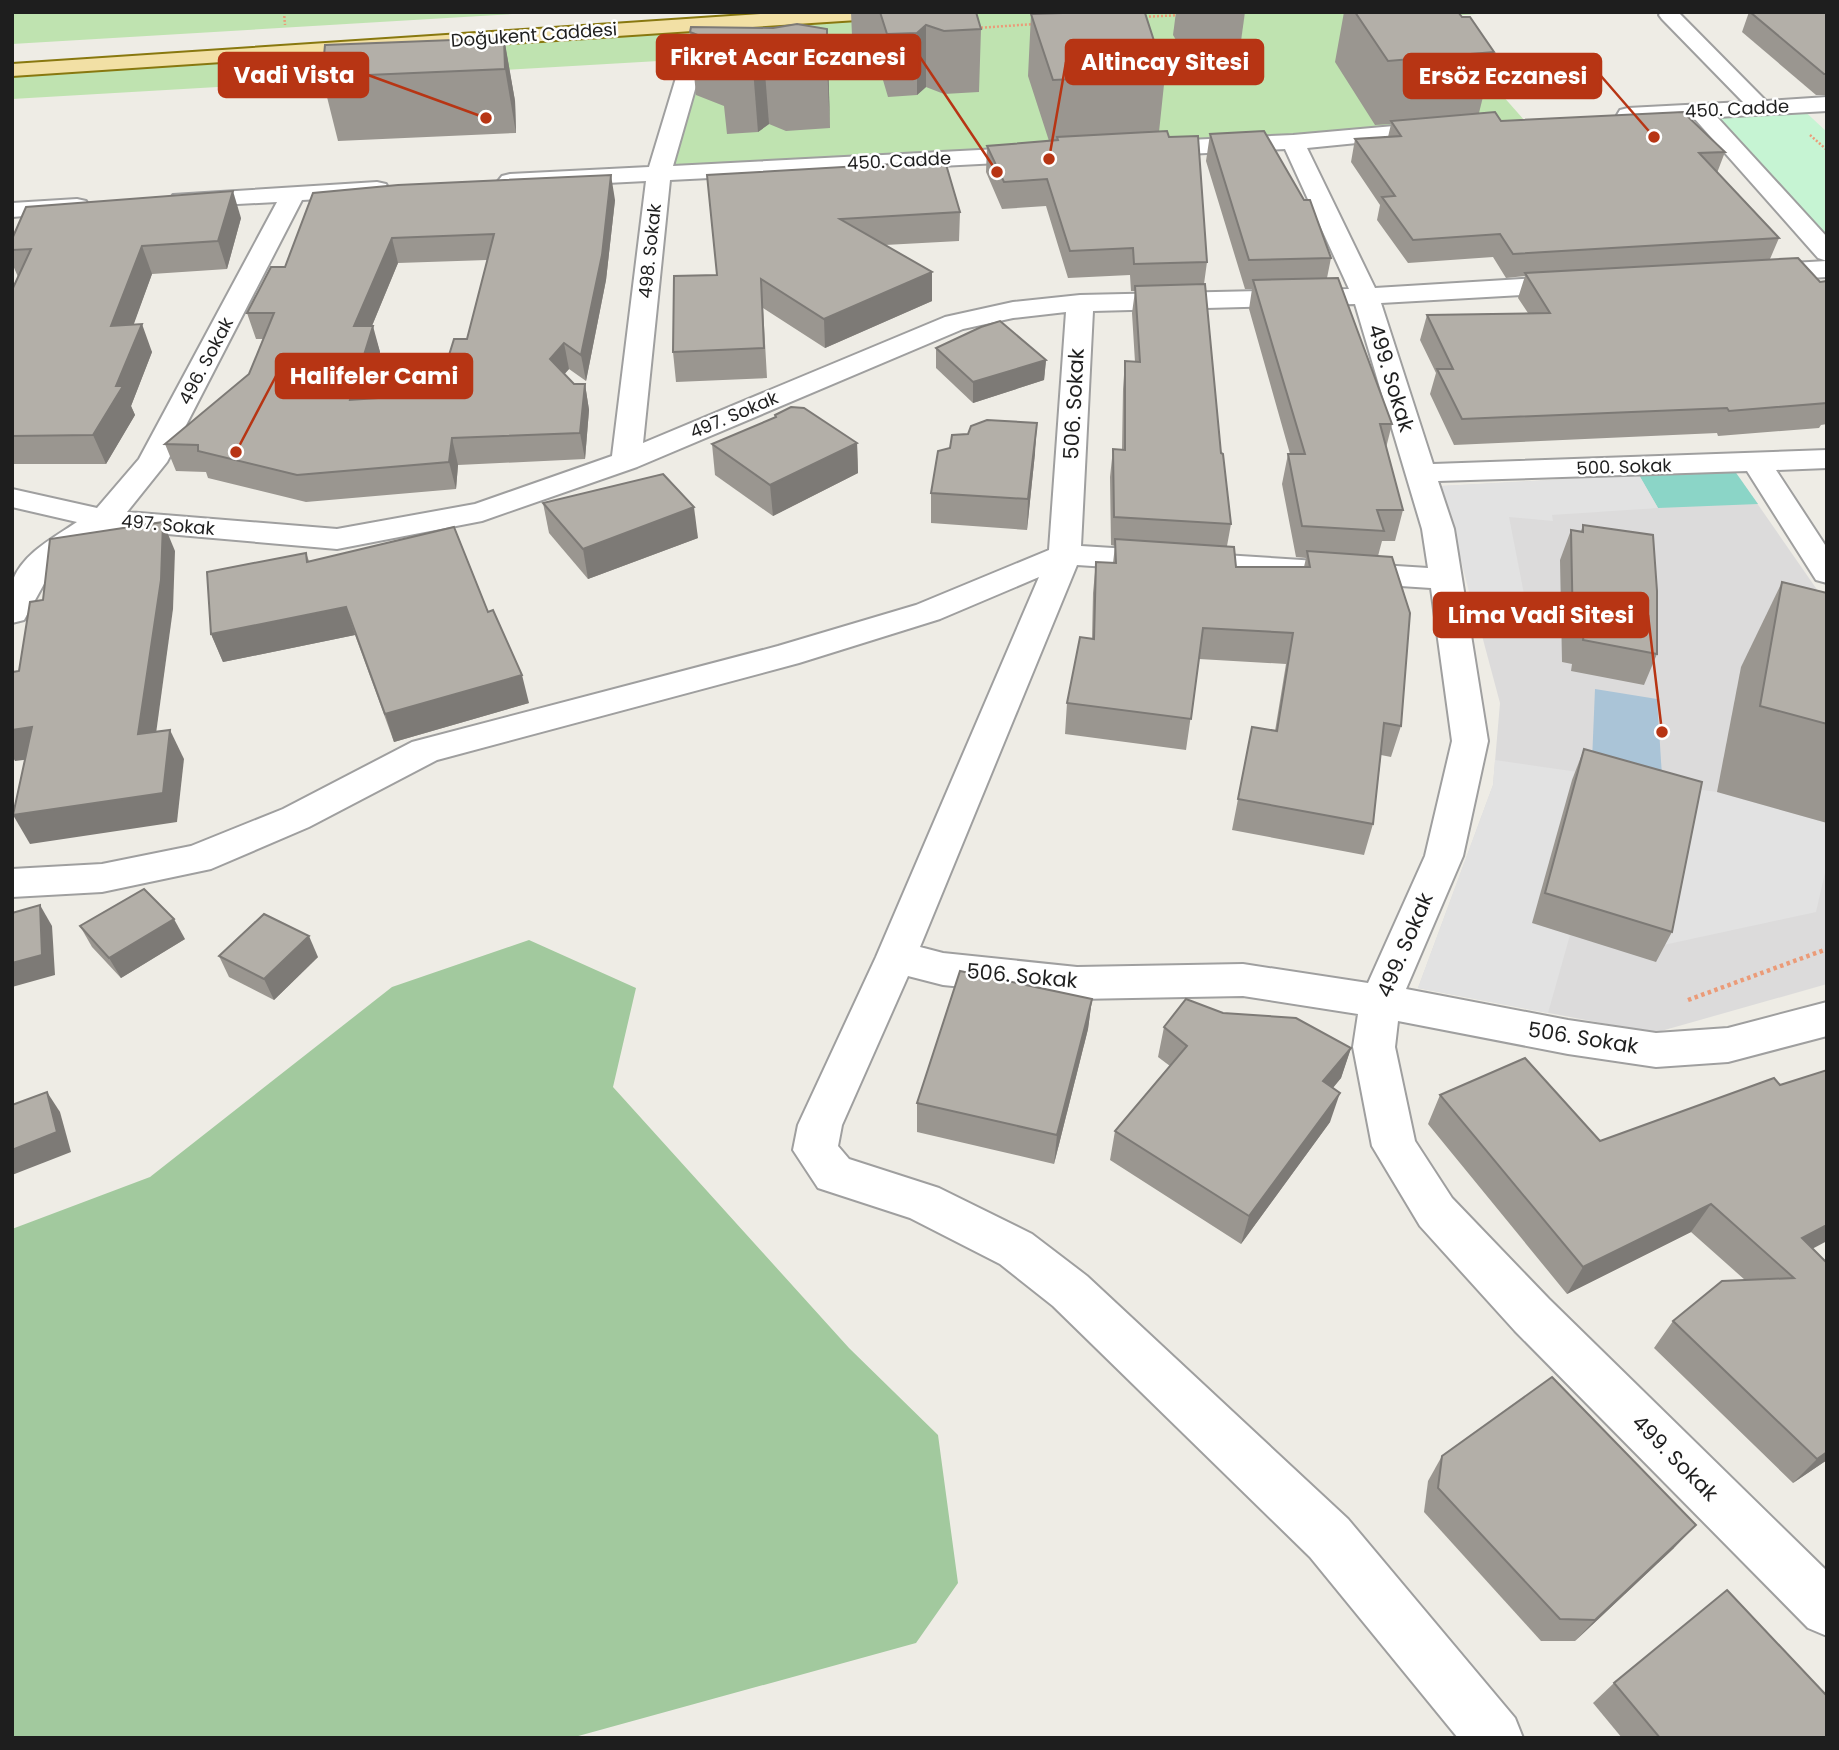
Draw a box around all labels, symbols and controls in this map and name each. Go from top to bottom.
street label: Doğukent Caddesi [450,16,618,53]
callout: Fikret Acar Eczanesi [657,35,920,79]
callout: Altincay Sitesi [1066,40,1263,84]
text: Fikret Acar Eczanesi [670,41,906,73]
text: Altincay Sitesi [1081,46,1249,78]
callout: Vadi Vista [219,53,368,97]
callout: Ersöz Eczanesi [1404,54,1601,98]
text: Vadi Vista [233,59,355,91]
text: Ersöz Eczanesi [1419,60,1587,92]
street label: 450. Cadde [1684,93,1790,124]
street label: 450. Cadde [846,145,952,176]
street label: 498. Sokak [632,201,667,300]
street label: 496. Sokak [172,312,239,409]
street label: 499. Sokak [1361,320,1422,435]
street label: 506. Sokak [1056,347,1091,460]
callout: Halifeler Cami [276,354,472,398]
text: Halifeler Cami [290,360,458,392]
street label: 497. Sokak [686,384,783,444]
street label: 500. Sokak [1576,452,1673,481]
street label: 497. Sokak [120,508,217,541]
callout: Lima Vadi Sitesi [1434,593,1648,637]
text: Lima Vadi Sitesi [1448,599,1634,631]
street label: 499. Sokak [1369,888,1440,1002]
street label: 506. Sokak [965,956,1079,995]
street label: 506. Sokak [1526,1014,1641,1061]
street label: 499. Sokak [1626,1408,1725,1507]

